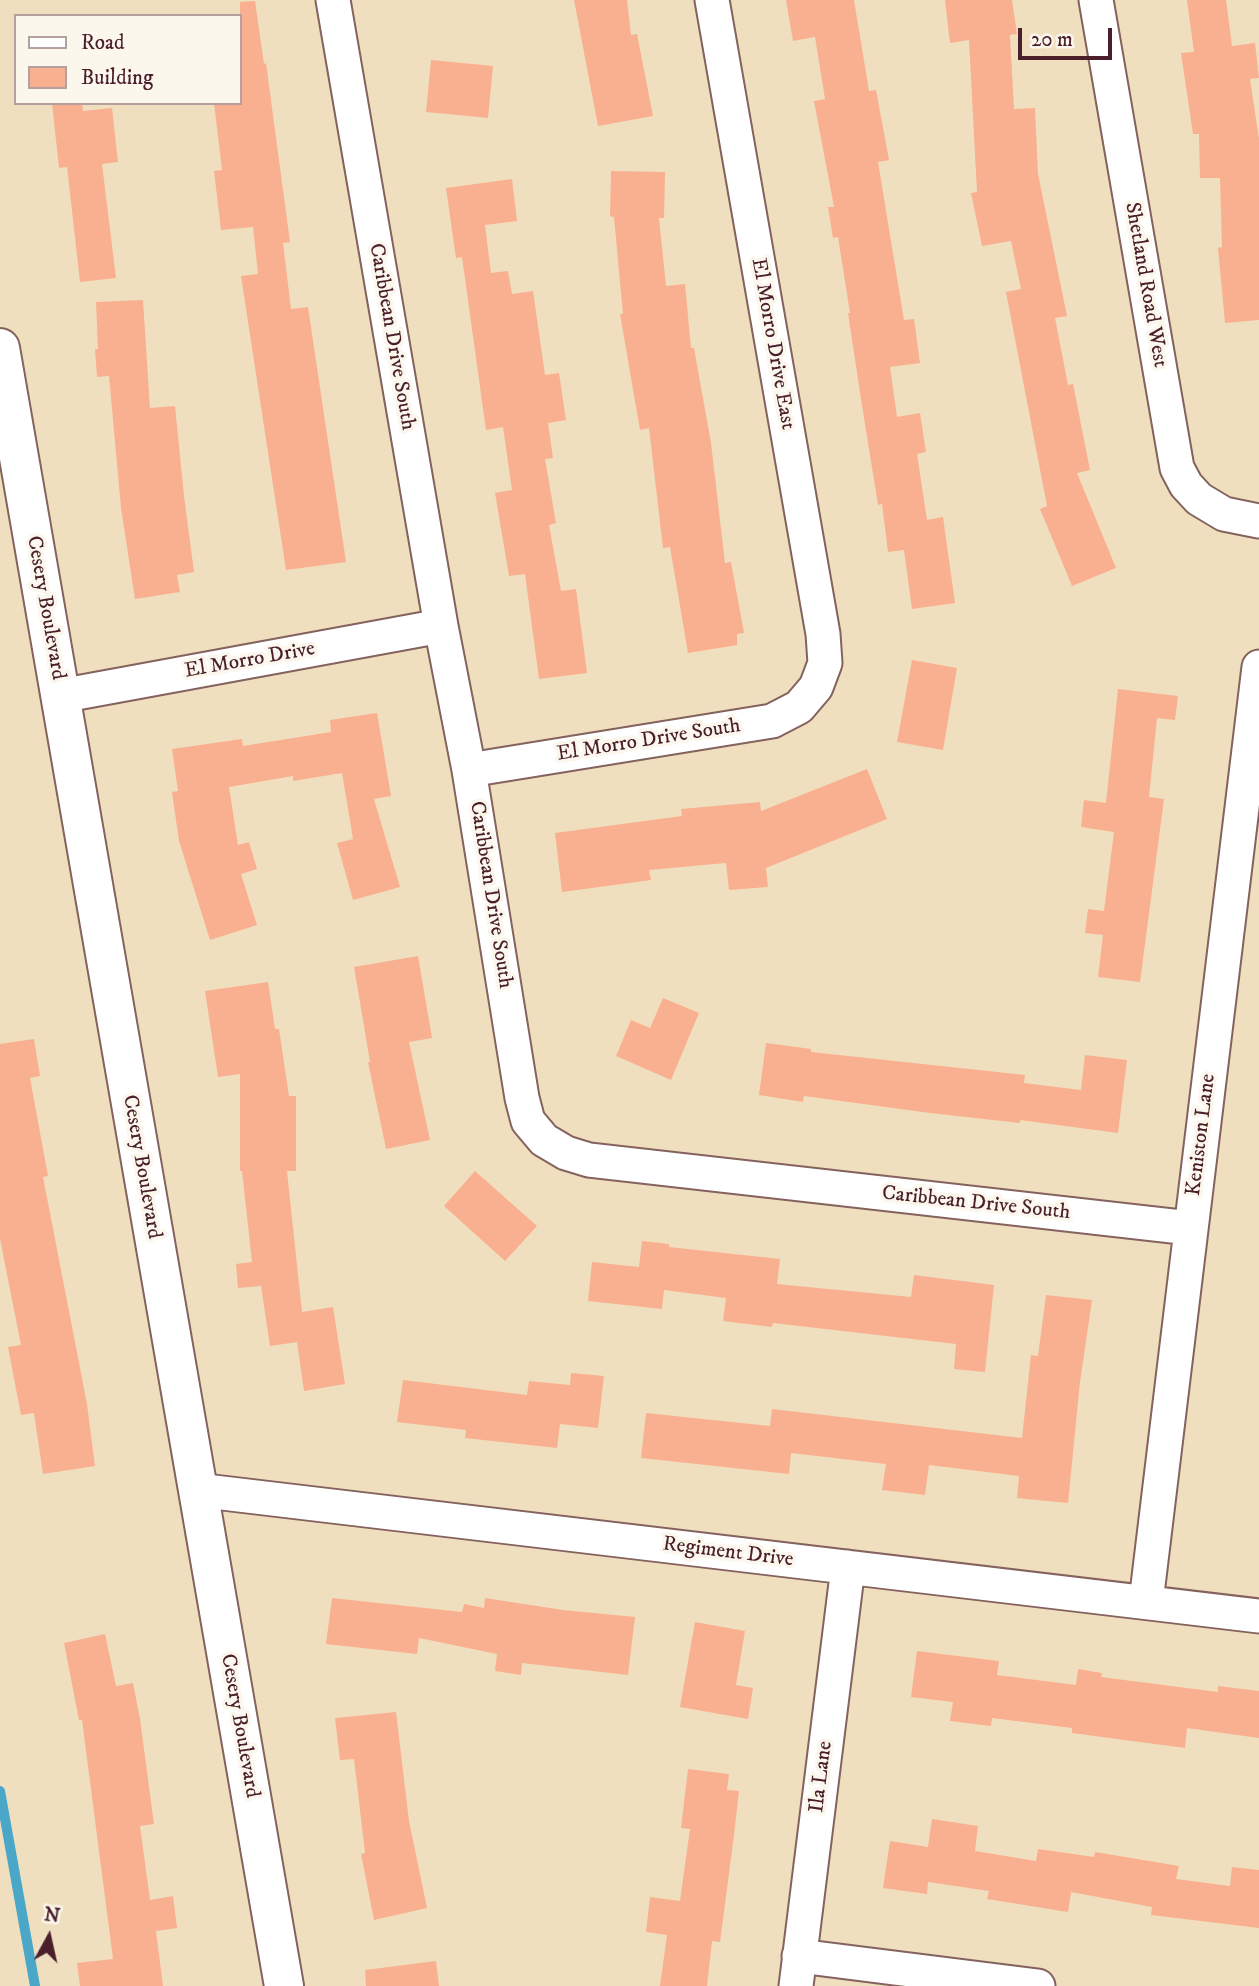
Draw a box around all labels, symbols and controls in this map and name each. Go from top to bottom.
legend [14,14,242,105]
scale bar [1021,14,1116,58]
text: 20 m [1031,27,1073,53]
text: Road [81,30,125,56]
text: Building [81,65,153,91]
street label: Shetland Road West [1118,201,1172,369]
street label: Caribbean Drive South [362,242,420,432]
street label: El Morro Drive East [744,256,800,432]
street label: Cesery Boulevard [20,534,70,682]
street label: El Morro Drive [183,637,317,685]
street label: El Morro Drive South [555,714,743,768]
street label: Caribbean Drive South [463,800,517,990]
street label: Keniston Lane [1182,1073,1222,1197]
street label: Cesery Boulevard [116,1093,166,1241]
street label: Caribbean Drive South [881,1182,1071,1226]
street label: Regiment Drive [661,1532,795,1574]
street label: Cesery Boulevard [214,1652,264,1800]
street label: Ila Lane [805,1740,839,1814]
north arrow [14,1902,84,1972]
text: N [43,1903,61,1928]

